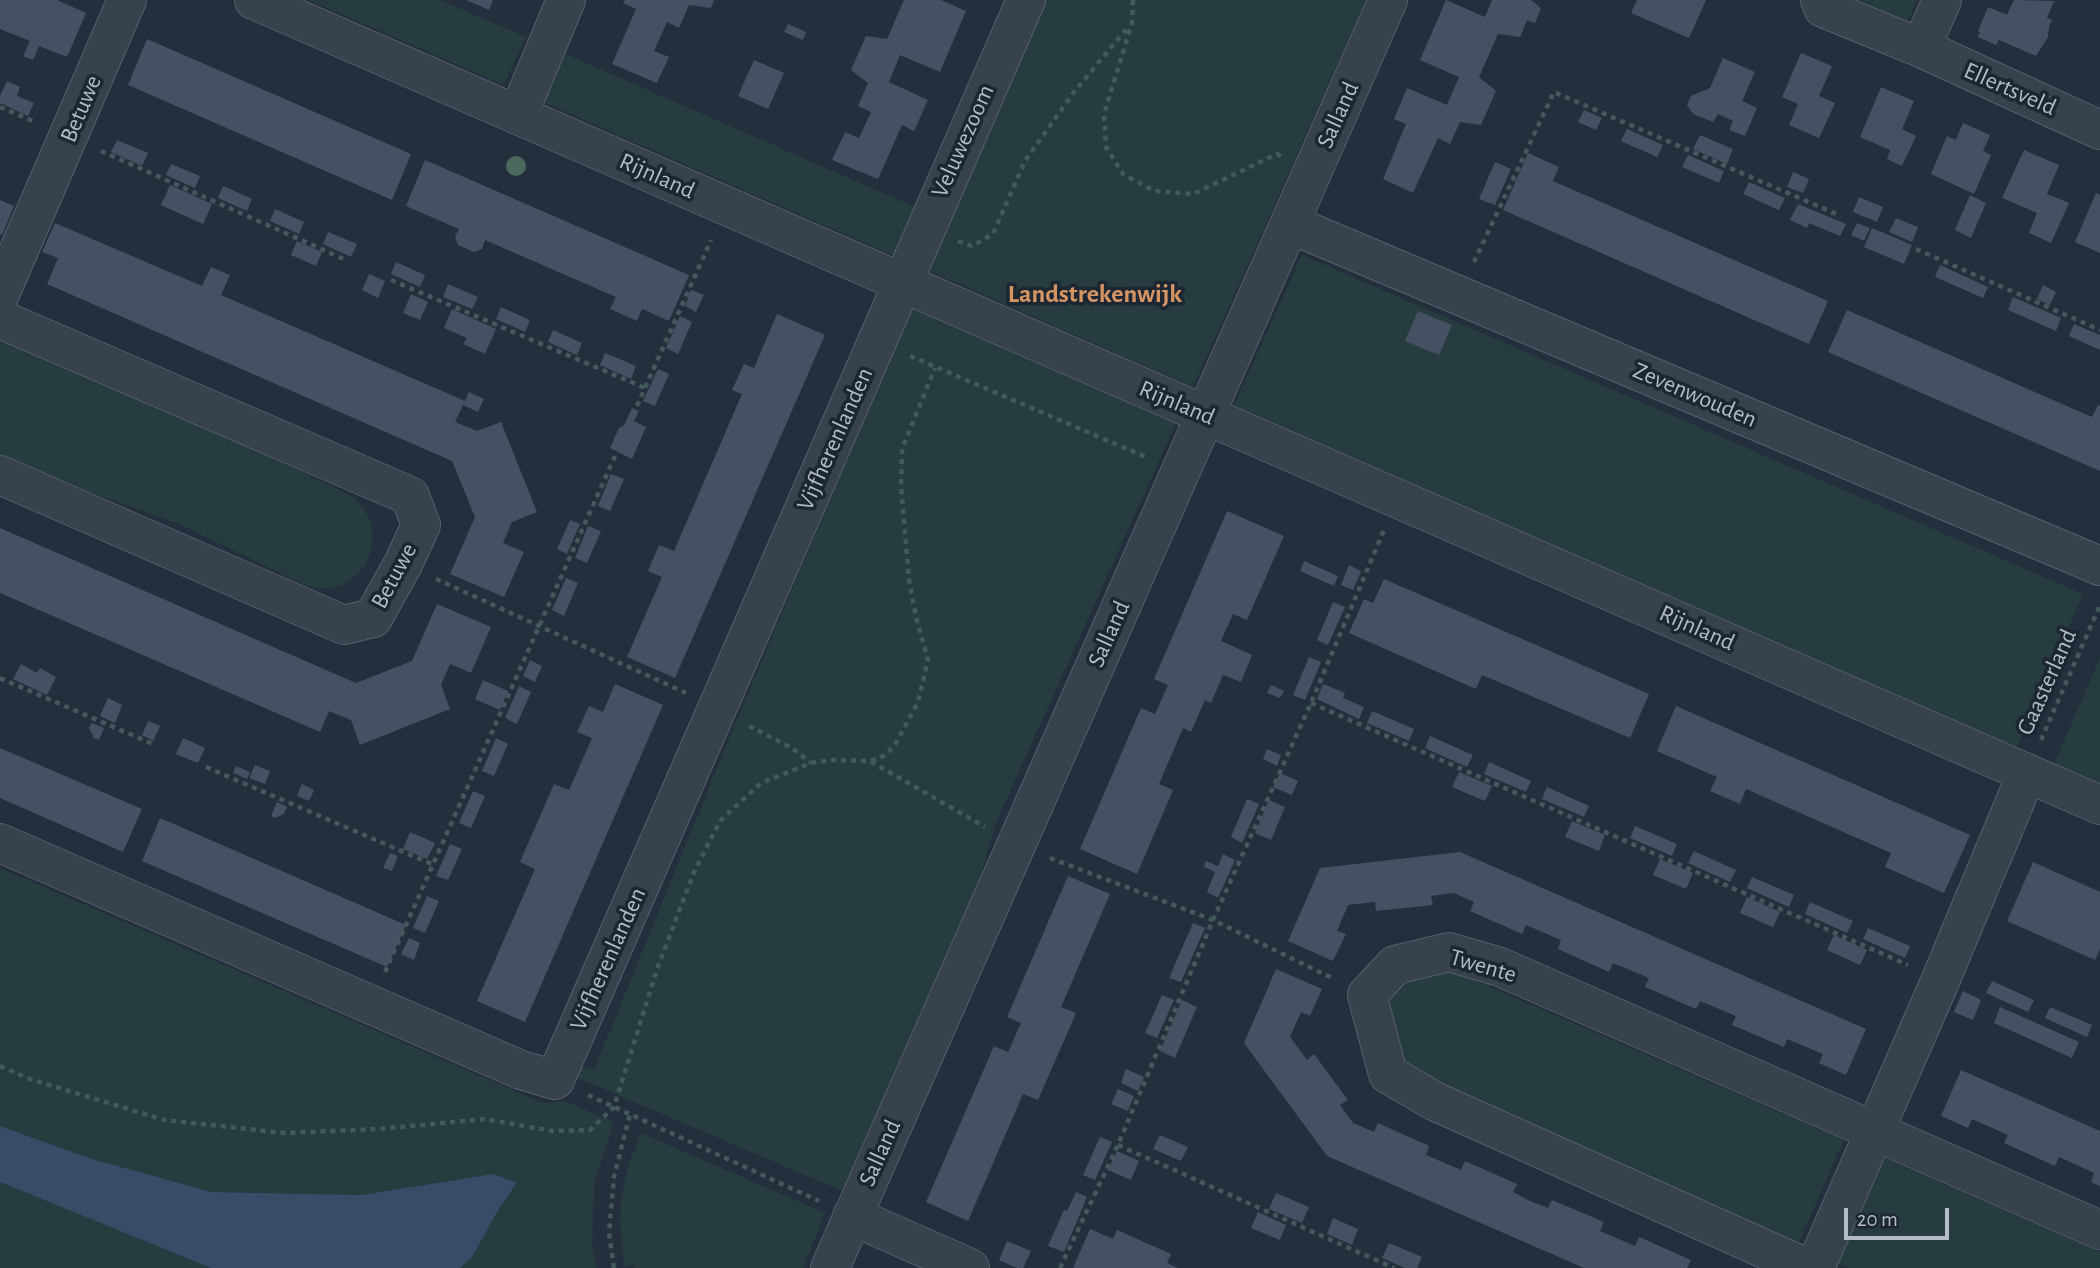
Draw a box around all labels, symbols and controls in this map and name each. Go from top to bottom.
street label: Ellertsveld [1959,56,2061,122]
street label: Betuwe [54,71,108,147]
street label: Salland [1311,77,1365,153]
street label: Veluwezoom [925,80,1001,202]
street label: Rijnland [615,147,699,205]
district label: Landstrekenwijk [1008,278,1182,310]
street label: Zevenwouden [1629,356,1761,434]
street label: Vijfherenlanden [791,363,879,515]
street label: Rijnland [1135,374,1219,432]
street label: Betuwe [365,538,423,614]
street label: Salland [1082,596,1136,672]
street label: Rijnland [1655,599,1739,657]
street label: Gaasterland [2011,625,2083,739]
street label: Vijfherenlanden [564,883,652,1035]
street label: Twente [1446,943,1520,989]
street label: Salland [853,1115,907,1191]
scale bar [1848,1194,1953,1238]
text: 20 m [1857,1209,1898,1230]

